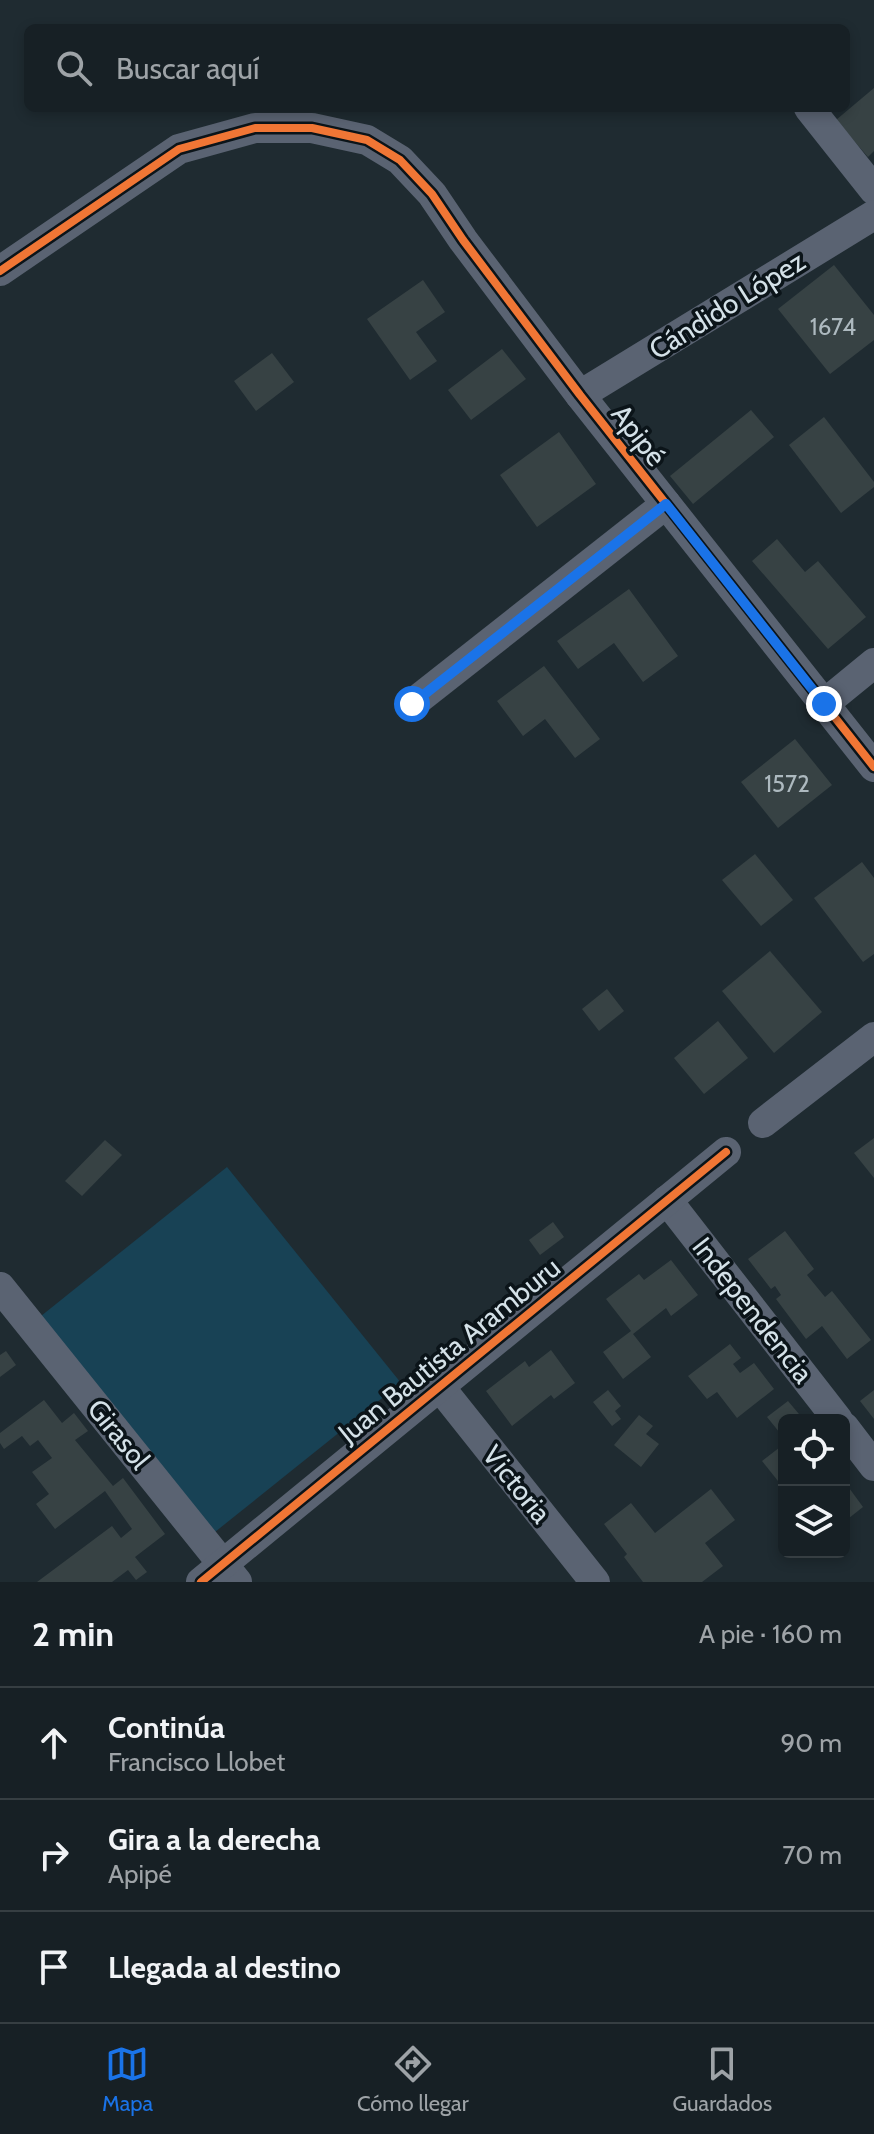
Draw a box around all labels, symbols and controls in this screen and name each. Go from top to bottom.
search box [24,24,850,112]
icon: search [52,46,96,90]
text: Buscar aquí [116,50,259,87]
street label: Cándido López [643,244,811,366]
house number: 1674 [810,312,856,341]
street label: Apipé [604,397,674,473]
route start [394,686,430,722]
route end [806,686,842,722]
house number: 1572 [764,769,810,798]
street label: Independencia [686,1230,821,1390]
street label: Juan Bautista Aramburu [330,1250,567,1451]
street label: Girasol [81,1392,158,1476]
map controls [778,1414,850,1558]
button: locate [778,1414,850,1486]
street label: Victoria [475,1438,559,1530]
button: layers [778,1486,850,1558]
text: 2 min [32,1613,114,1655]
text: A pie · 160 m [699,1618,842,1650]
text: Continúa [108,1709,225,1746]
icon: ahead [32,1721,76,1765]
text: 90 m [780,1727,842,1759]
text: Francisco Llobet [108,1746,285,1778]
text: Gira a la derecha [108,1821,320,1858]
icon: right [32,1833,76,1877]
text: 70 m [782,1839,842,1871]
text: Apipé [108,1858,172,1890]
icon: arrive [32,1945,76,1989]
text: Llegada al destino [108,1949,341,1986]
tab: Mapa [102,2042,153,2117]
tab: Cómo llegar [357,2042,469,2117]
tab: Guardados [672,2042,772,2117]

